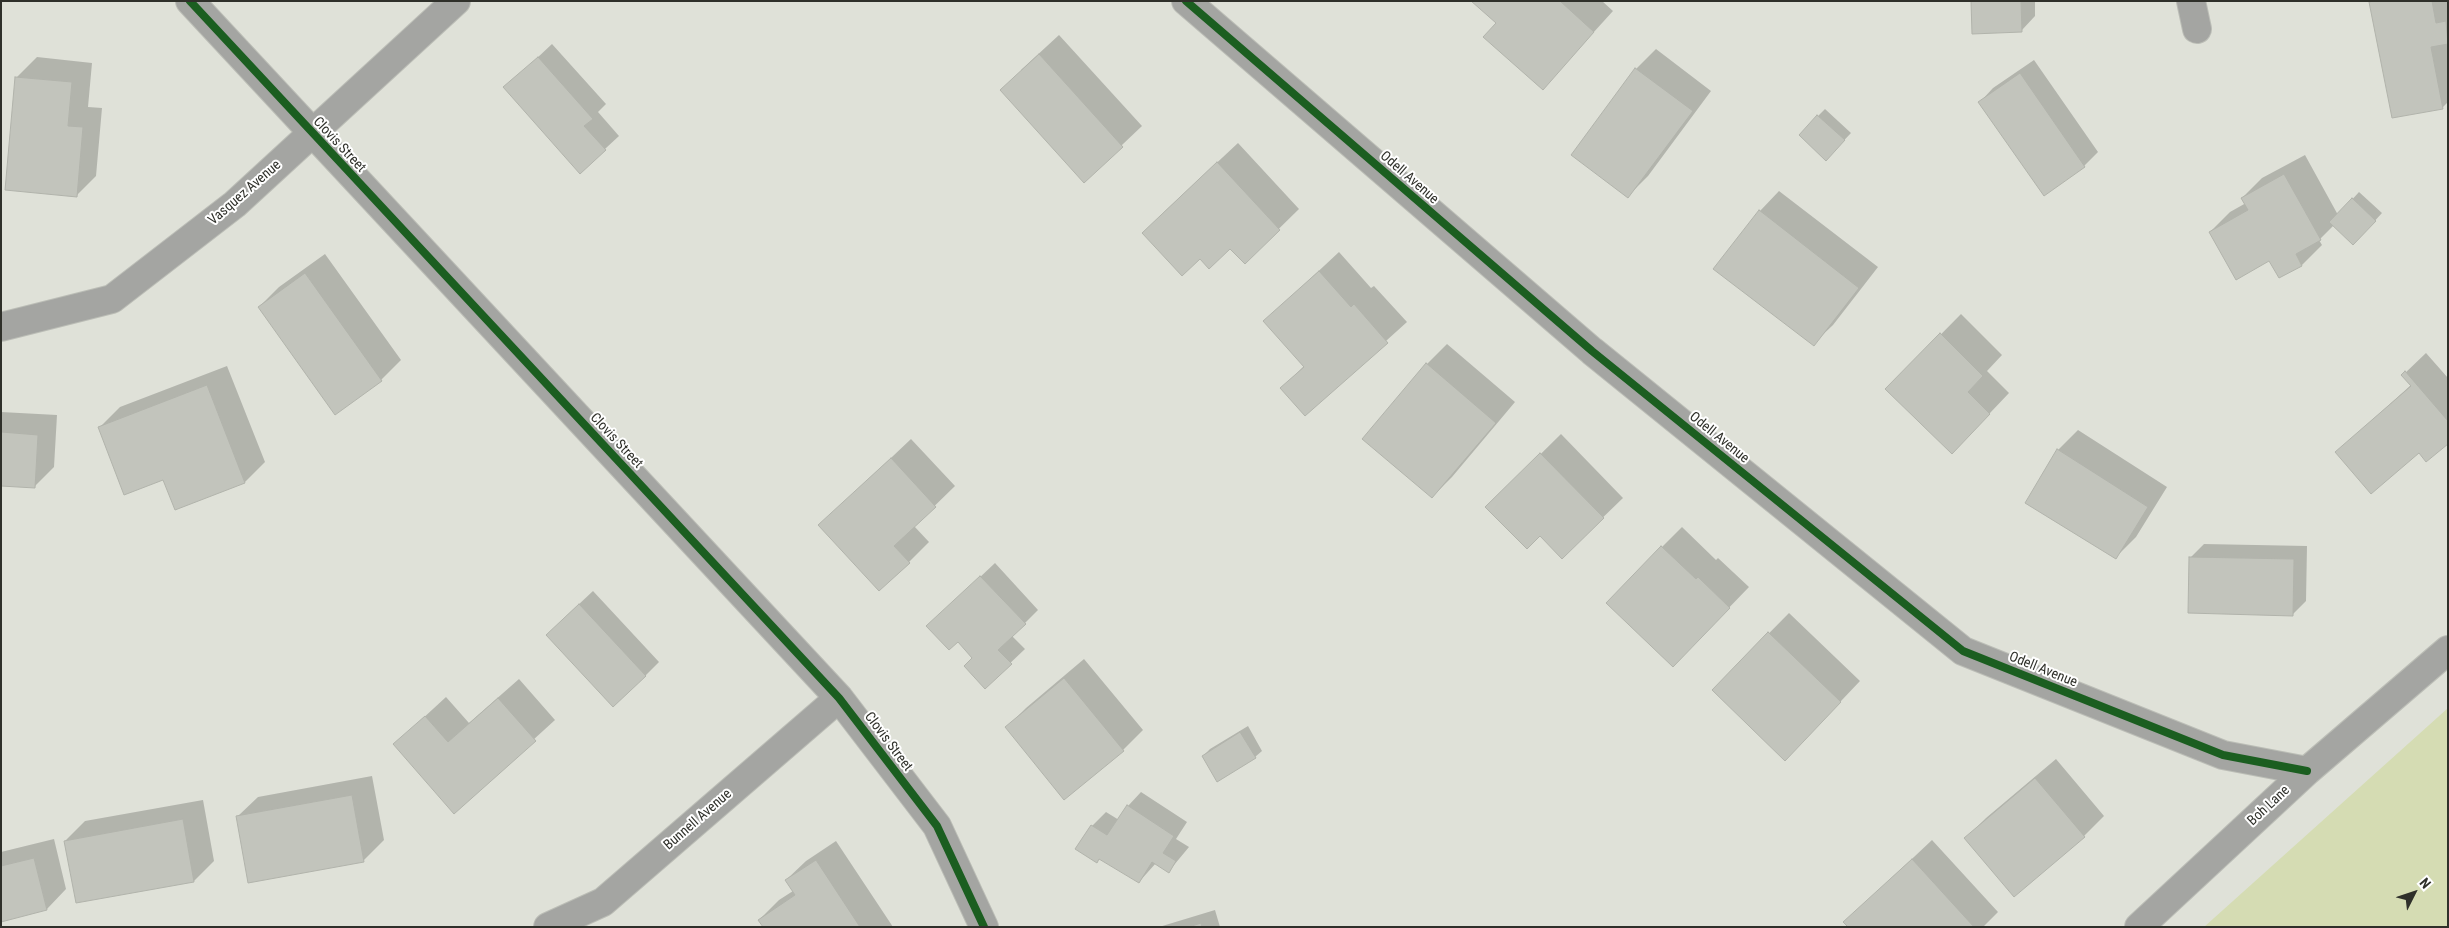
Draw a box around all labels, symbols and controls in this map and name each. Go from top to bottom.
street label: Clovis Street [309,114,369,176]
street label: Odell Avenue [1376,148,1442,208]
street label: Vasquez Avenue [205,157,285,229]
street label: Odell Avenue [1686,409,1752,467]
street label: Clovis Street [586,410,646,472]
street label: Odell Avenue [2007,649,2079,691]
street label: Clovis Street [860,709,916,775]
street label: Boh Lane [2244,782,2294,830]
street label: Bunnell Avenue [661,786,735,854]
north arrow [2389,868,2439,918]
text: N [2416,875,2434,892]

